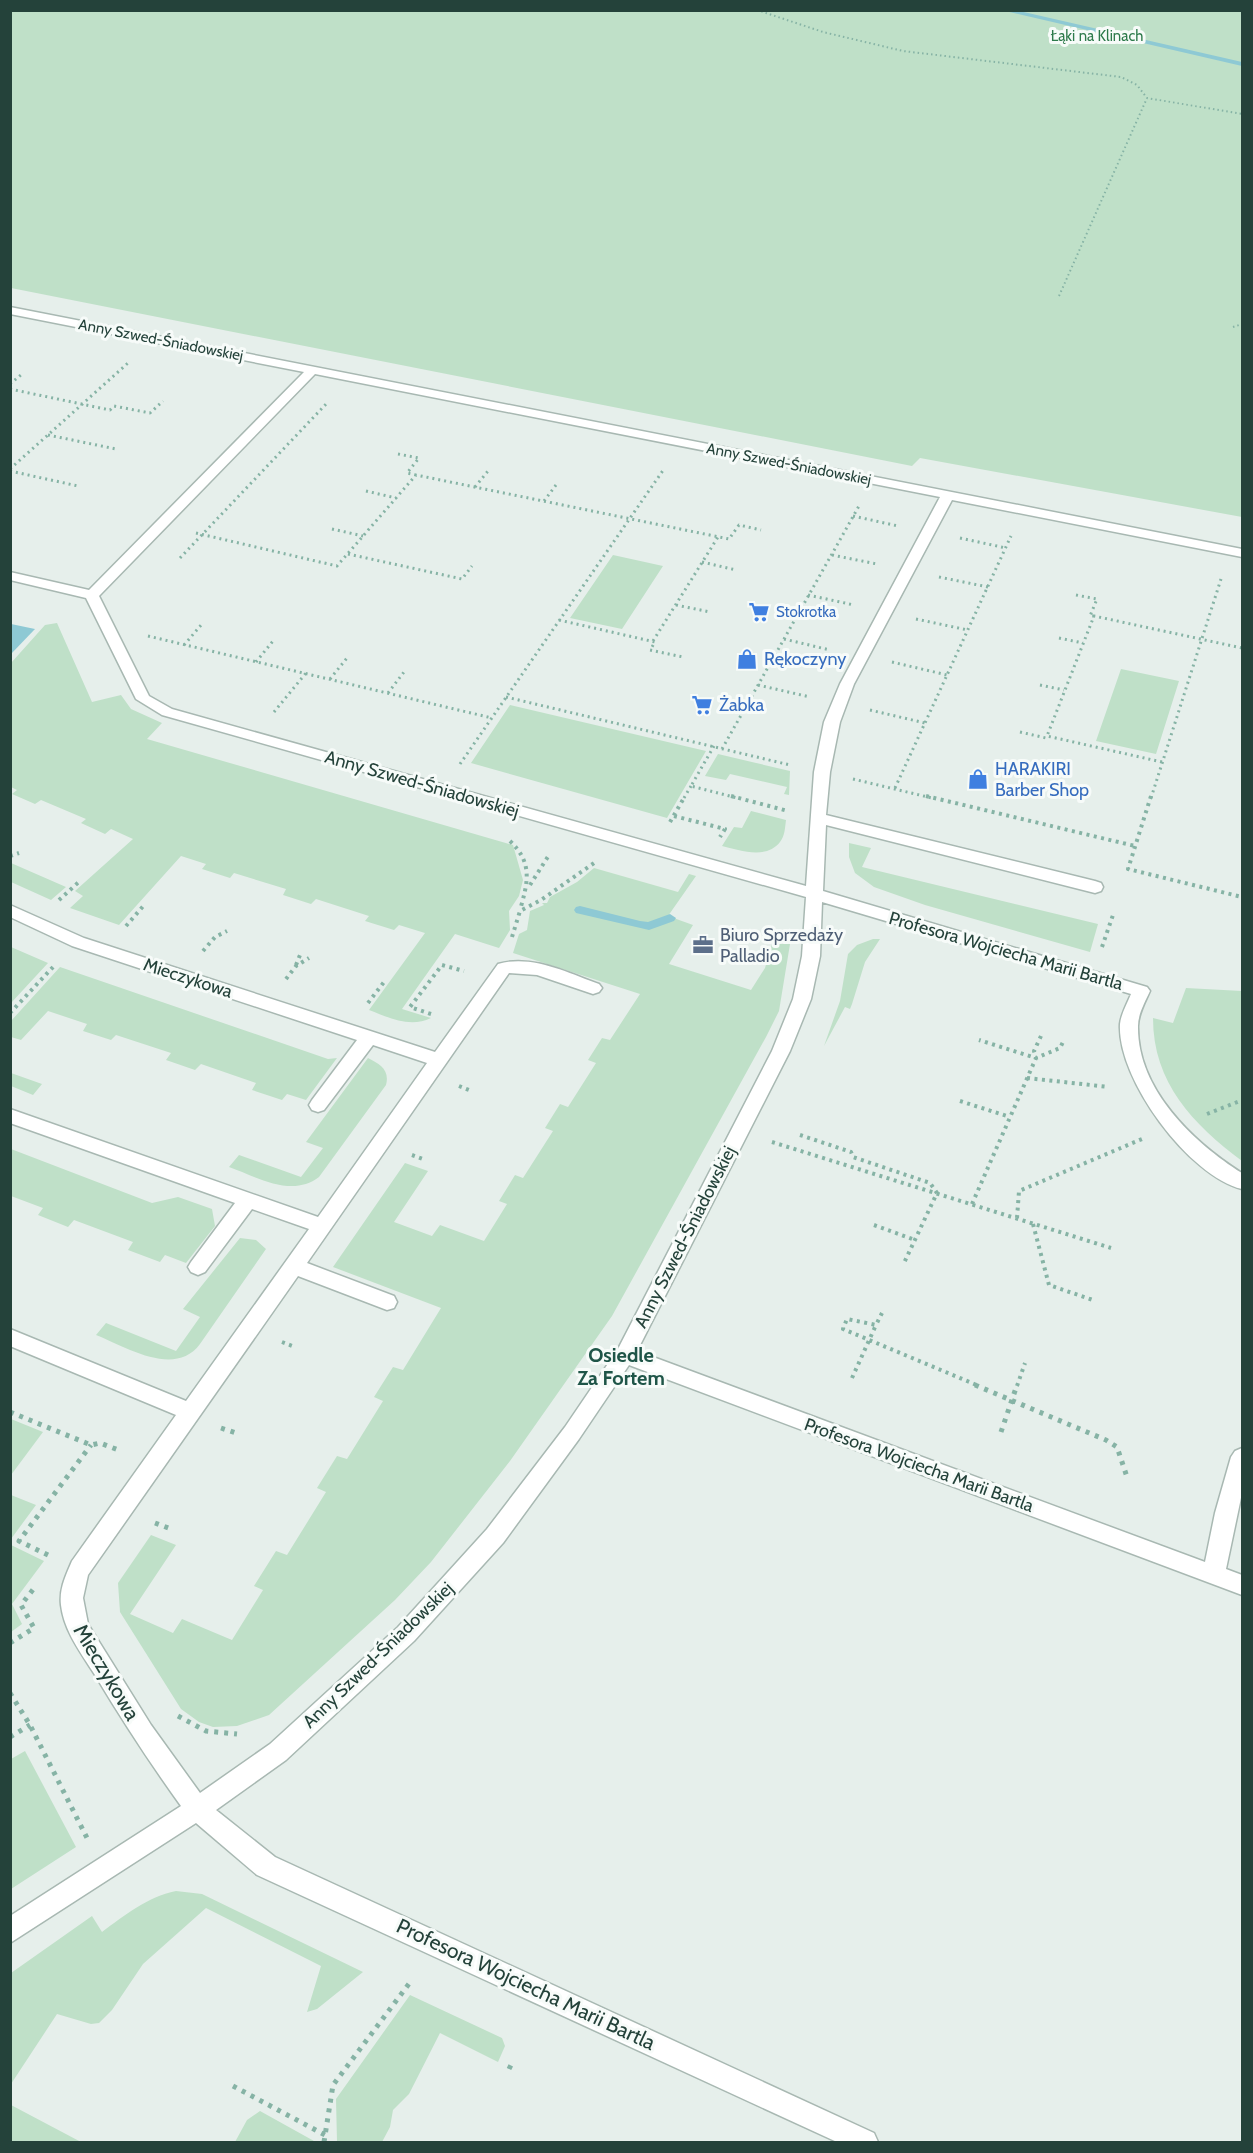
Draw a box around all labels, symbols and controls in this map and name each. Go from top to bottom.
park label: Łąki na Klinach [1051,27,1143,45]
street label: Anny Szwed-Śniadowskiej [77,314,245,365]
street label: Anny Szwed-Śniadowskiej [705,438,873,489]
supermarket icon: Stokrotka [747,600,771,624]
place label: Stokrotka [776,603,837,621]
shop icon: Rękoczyny [735,647,759,671]
place label: Rękoczyny [764,648,846,670]
supermarket icon: Żabka [690,693,714,717]
place label: Żabka [719,694,764,716]
street label: Anny Szwed-Śniadowskiej [322,746,522,822]
place label: HARAKIRI Barber Shop [995,758,1089,801]
shop icon: HARAKIRI Barber Shop [966,767,990,791]
street label: Profesora Wojciecha Marii Bartla [886,907,1126,995]
place label: Biuro Sprzedaży Palladio [720,924,843,967]
office icon: Biuro Sprzedaży Palladio [691,933,715,957]
street label: Mieczykowa [141,953,236,1003]
street label: Anny Szwed-Śniadowskiej [630,1142,740,1332]
district label: Osiedle Za Fortem [577,1343,665,1390]
street label: Profesora Wojciecha Marii Bartla [801,1413,1037,1517]
street label: Anny Szwed-Śniadowskiej [298,1577,458,1733]
street label: Mieczykowa [69,1619,145,1725]
street label: Profesora Wojciecha Marii Bartla [392,1913,659,2056]

